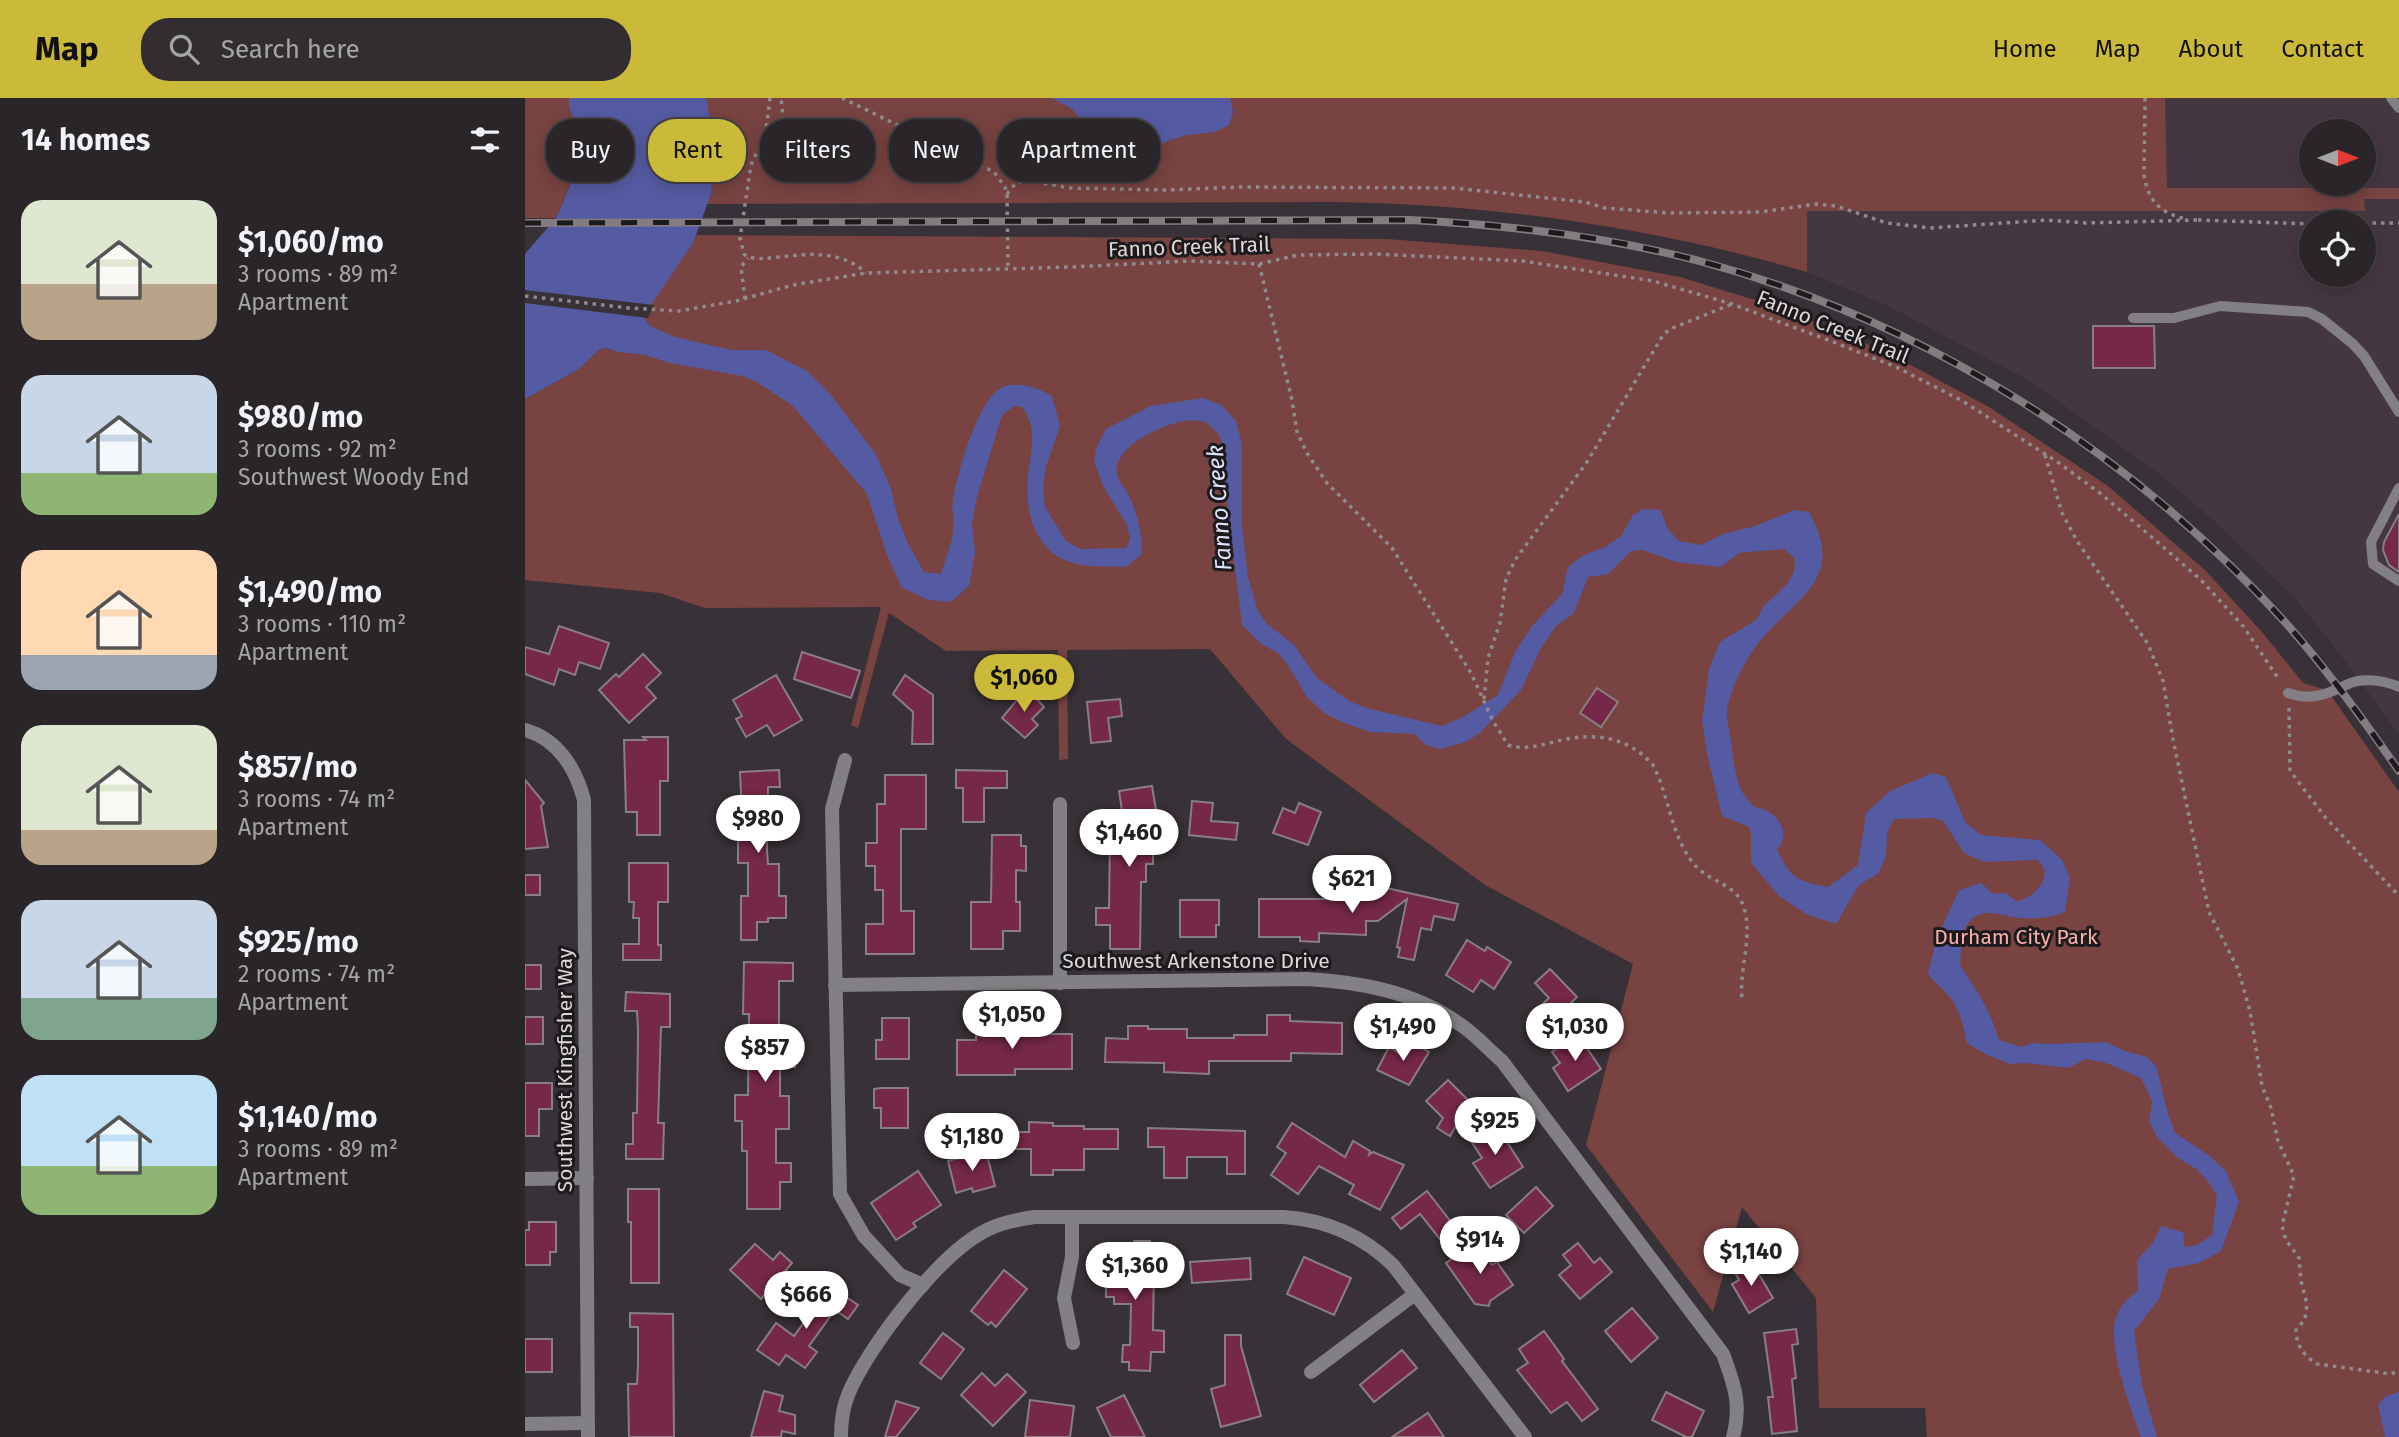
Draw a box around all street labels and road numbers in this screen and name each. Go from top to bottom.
street label: Fanno Creek Trail [1108,231,1270,263]
street label: Fanno Creek Trail [1753,285,1913,369]
street label: Southwest Kingfisher Way [552,947,578,1192]
street label: Southwest Arkenstone Drive [1062,948,1330,974]

